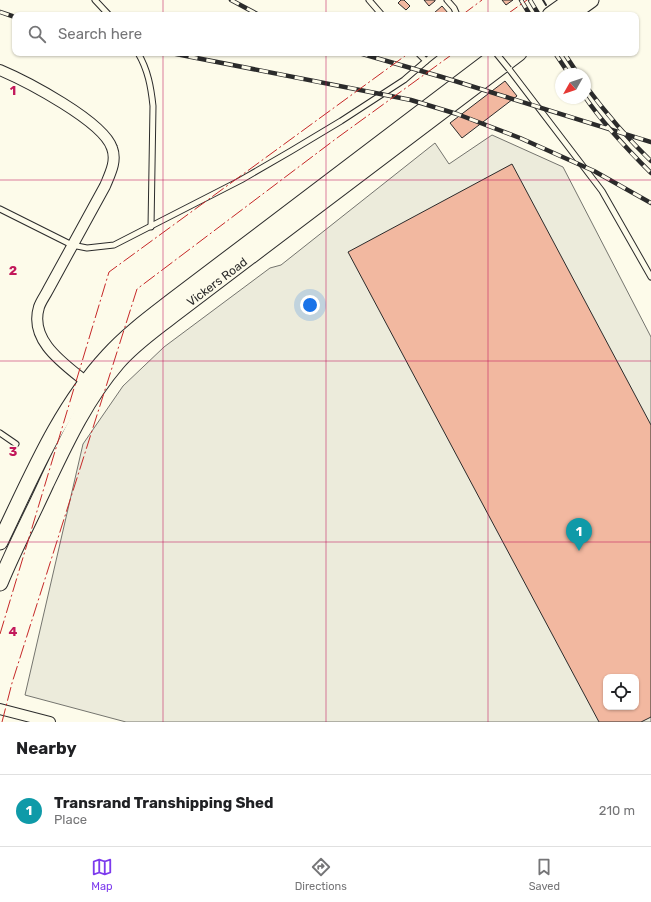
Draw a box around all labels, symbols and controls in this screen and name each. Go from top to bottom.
search box [12,12,639,56]
icon: search [26,23,48,45]
text: Search here [58,25,142,43]
north arrow [555,68,591,104]
text: 1 [10,83,16,98]
street label: Vickers Road [184,255,250,309]
text: 2 [9,263,17,278]
your location [300,295,320,315]
text: 3 [9,444,18,459]
pin: 1 [566,518,592,551]
text: 4 [9,624,18,639]
map controls [603,674,639,710]
button: locate [603,674,639,710]
text: Nearby [16,738,77,758]
text: Transrand Transhipping Shed [54,794,273,812]
text: 1 [26,803,32,818]
text: 210 m [599,803,635,818]
text: Place [54,812,87,827]
tab: Map [91,856,113,893]
tab: Directions [295,856,347,893]
tab: Saved [529,856,560,893]

